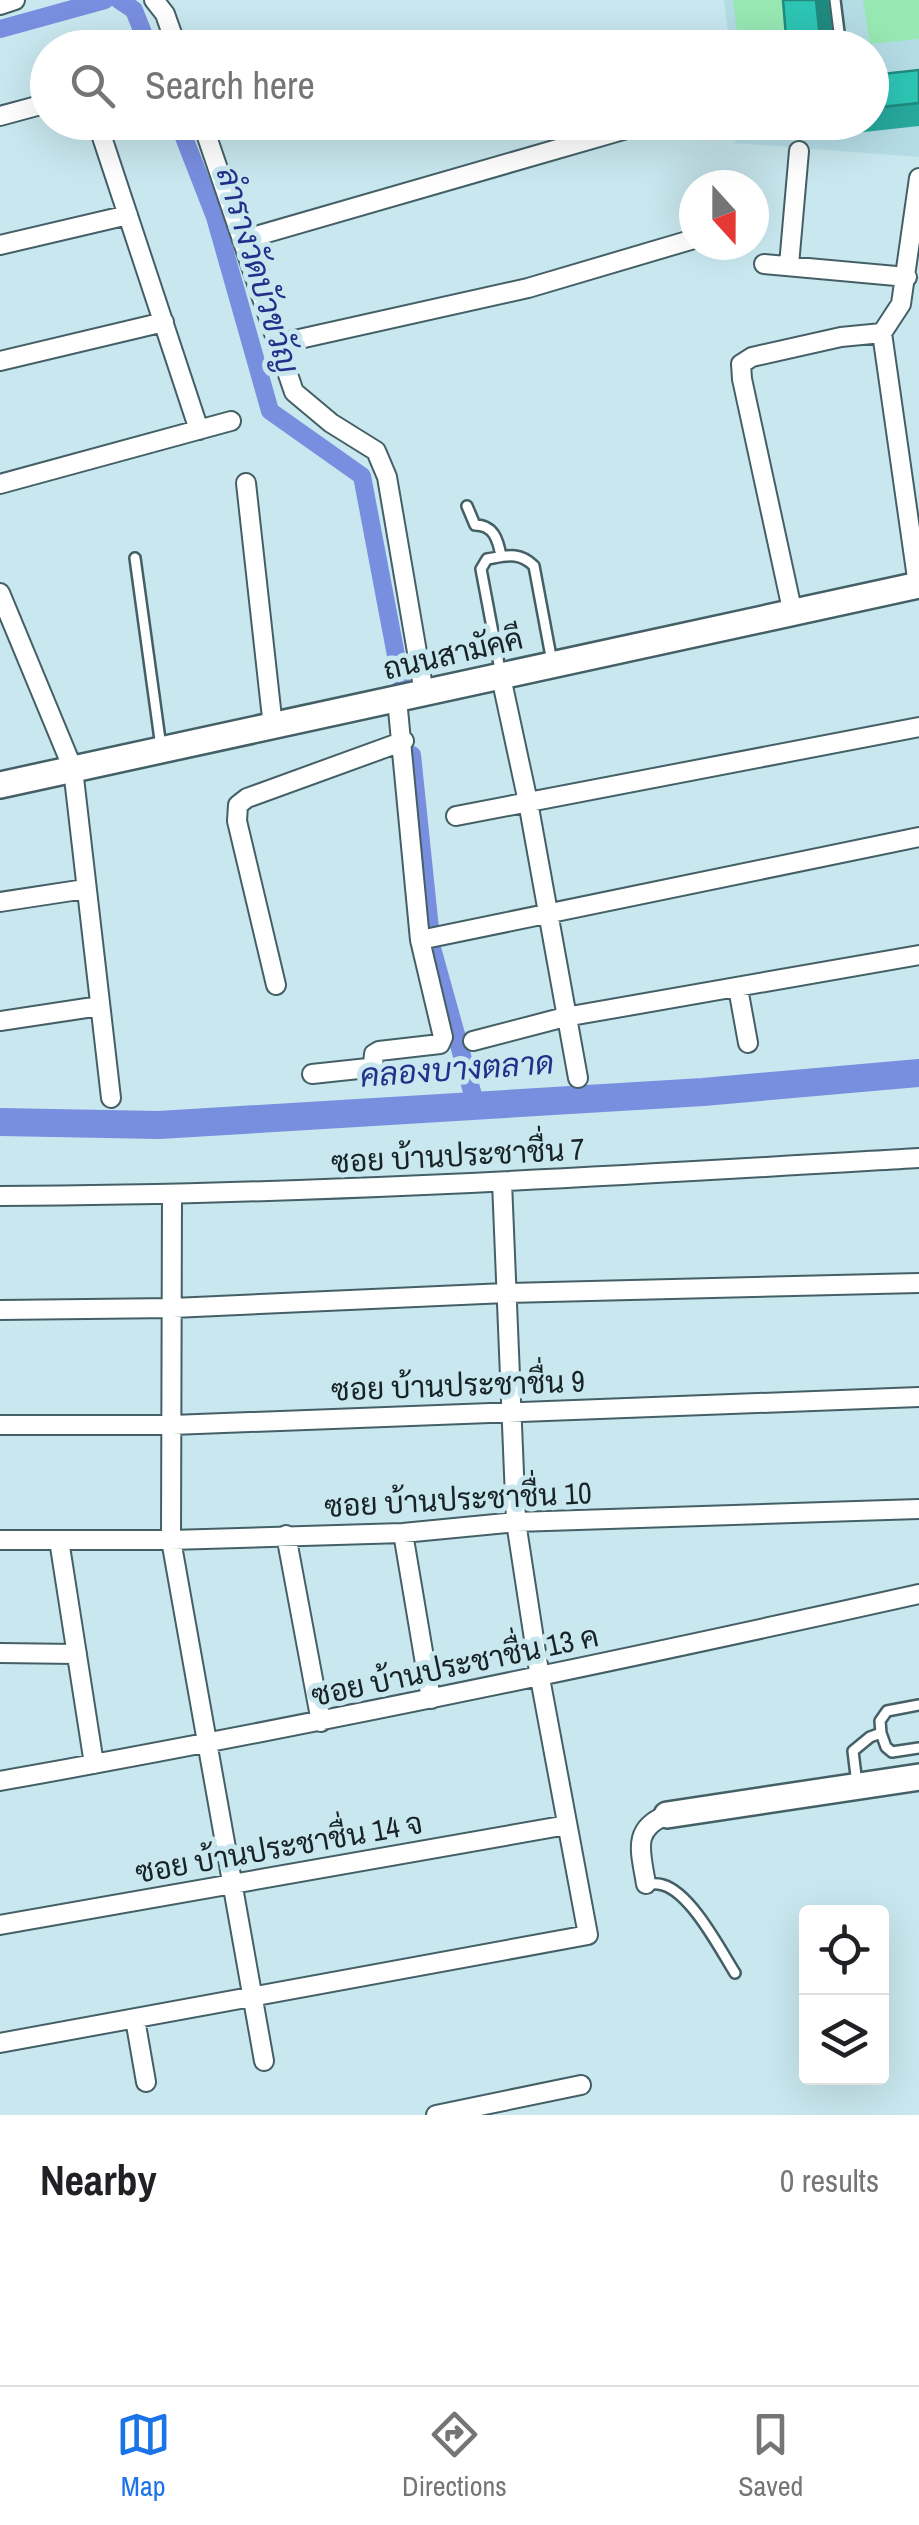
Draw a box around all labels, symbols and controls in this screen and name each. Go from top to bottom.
search box [30,30,889,140]
icon: search [65,58,120,113]
text: Search here [145,60,315,111]
water label: ลำรางวัดบัวขวัญ [207,161,310,379]
north arrow [679,170,769,260]
street label: ถนนสามัคคี [379,618,527,689]
water label: คลองบางตลาด [359,1040,555,1097]
street label: ซอย บ้านประชาชื่น 7 [330,1123,586,1182]
street label: ซอย บ้านประชาชื่น 9 [330,1356,586,1409]
street label: ซอย บ้านประชาชื่น 10 [323,1467,593,1526]
street label: ซอย บ้านประชาชื่น 13 ค [307,1610,602,1715]
street label: ซอย บ้านประชาชื่น 14 จ [131,1797,426,1892]
map controls [799,1905,889,2085]
button: locate [799,1905,889,1995]
button: layers [799,1995,889,2085]
text: Nearby [40,2152,157,2208]
text: 0 results [780,2159,879,2202]
tab: Map [116,2407,171,2505]
tab: Directions [402,2407,507,2505]
tab: Saved [738,2407,803,2505]

